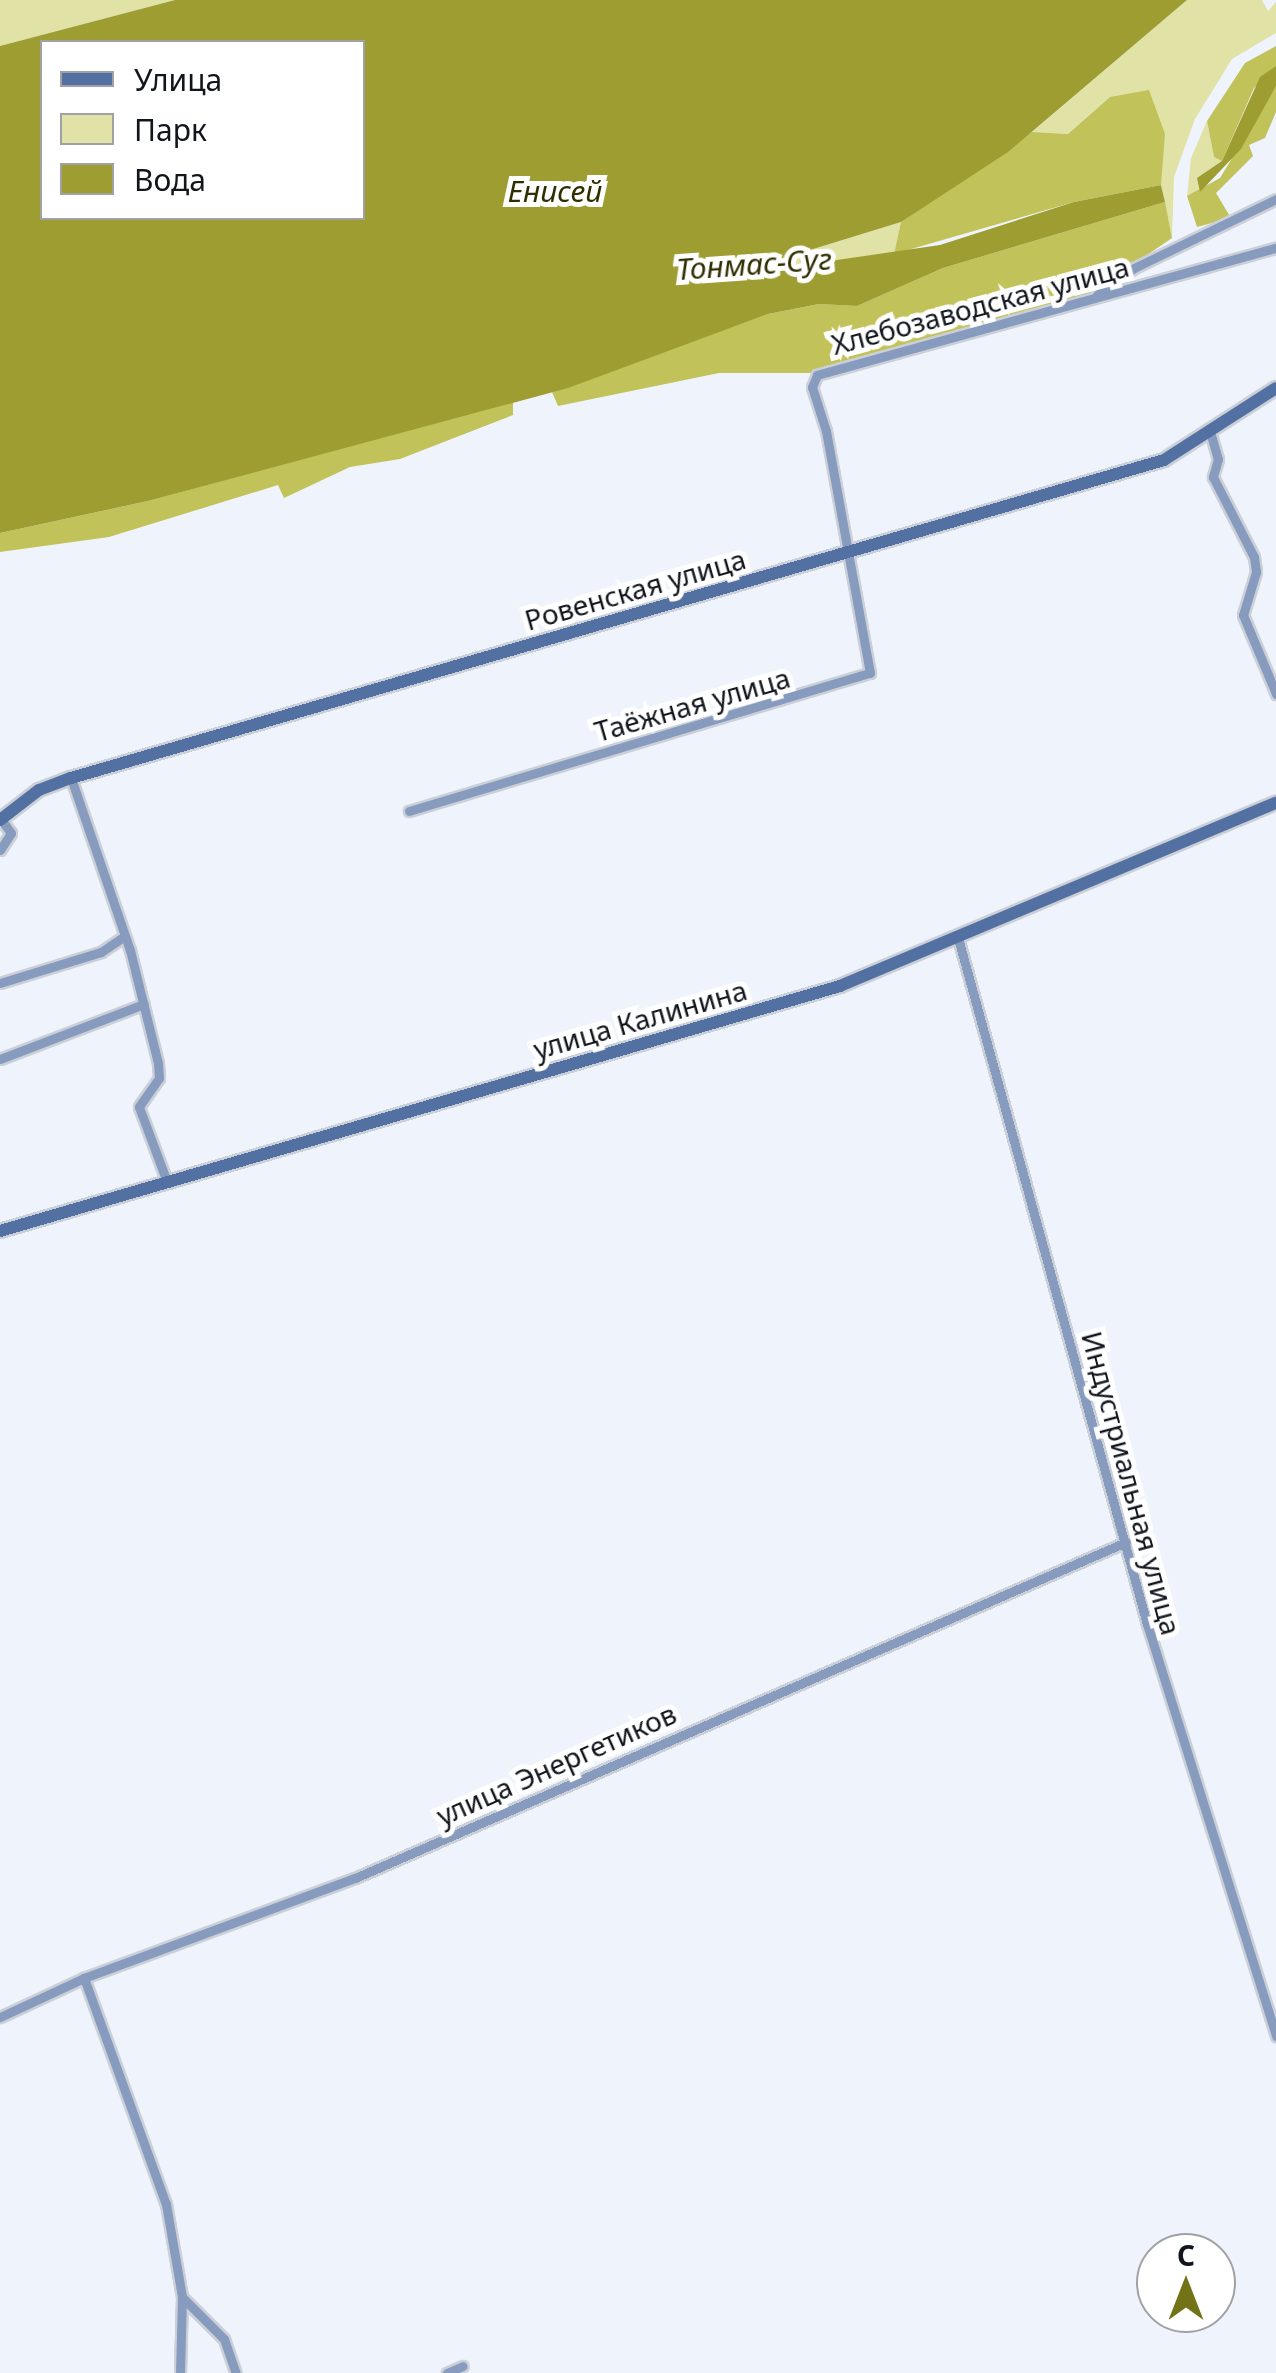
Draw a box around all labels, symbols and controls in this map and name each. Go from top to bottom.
legend [40,40,365,220]
text: Улица [134,59,222,100]
text: Парк [134,109,207,150]
text: Вода [134,159,206,200]
water label: Енисей [508,173,602,209]
water label: Тонмас-Суг [675,241,833,287]
street label: Хлебозаводская улица [828,249,1132,361]
street label: Ровенская улица [521,541,749,637]
street label: Таёжная улица [590,660,794,748]
street label: улица Калинина [529,972,751,1066]
street label: Индустриальная улица [1075,1328,1189,1638]
street label: улица Энергетиков [431,1696,681,1832]
north arrow [1136,2233,1236,2333]
text: С [1177,2236,1195,2274]

